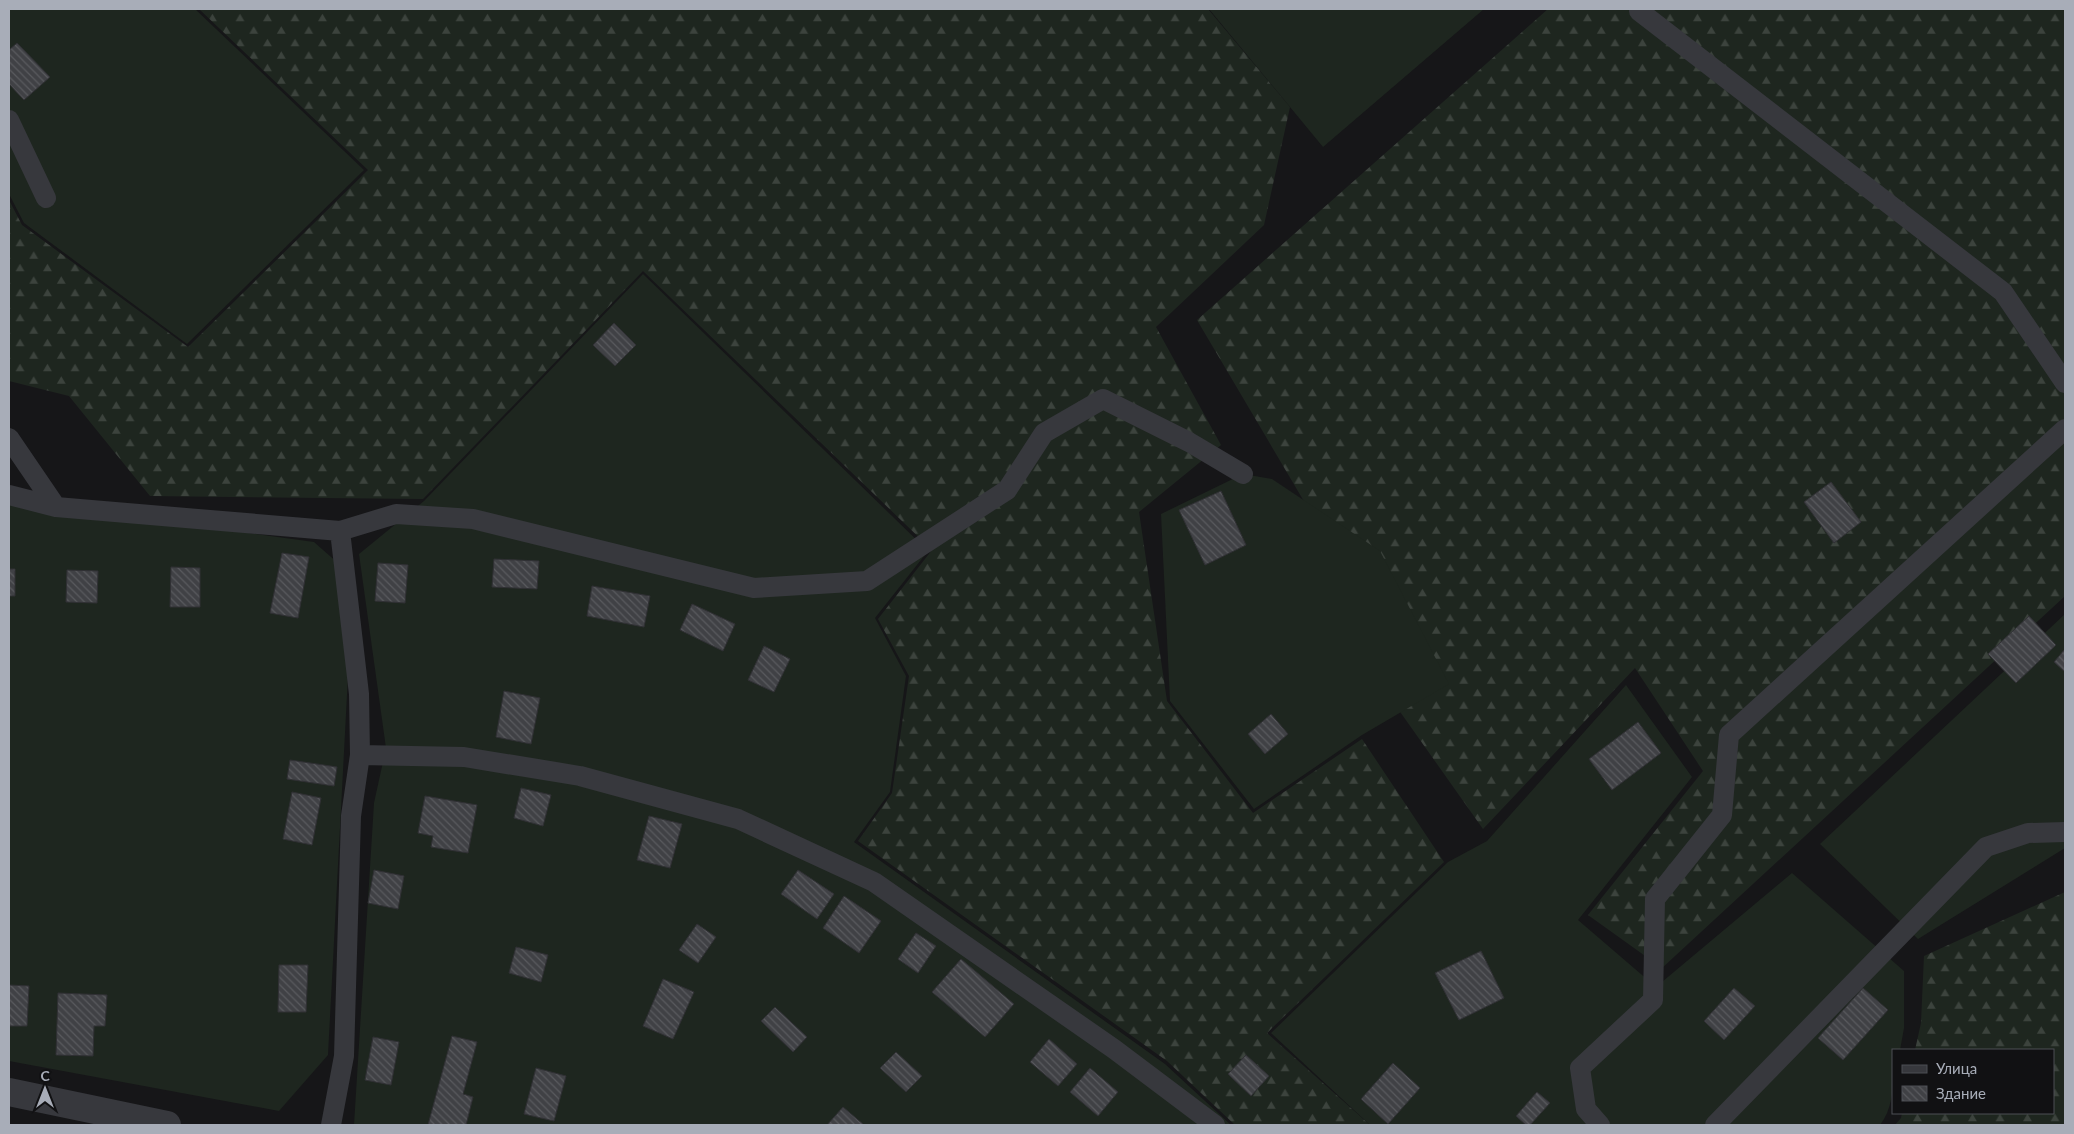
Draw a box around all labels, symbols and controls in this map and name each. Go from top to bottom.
legend [1892,1049,2054,1114]
text: Улица [1936,1059,1977,1077]
north arrow [20,1064,70,1114]
text: С [40,1067,50,1084]
text: Здание [1936,1084,1986,1102]

